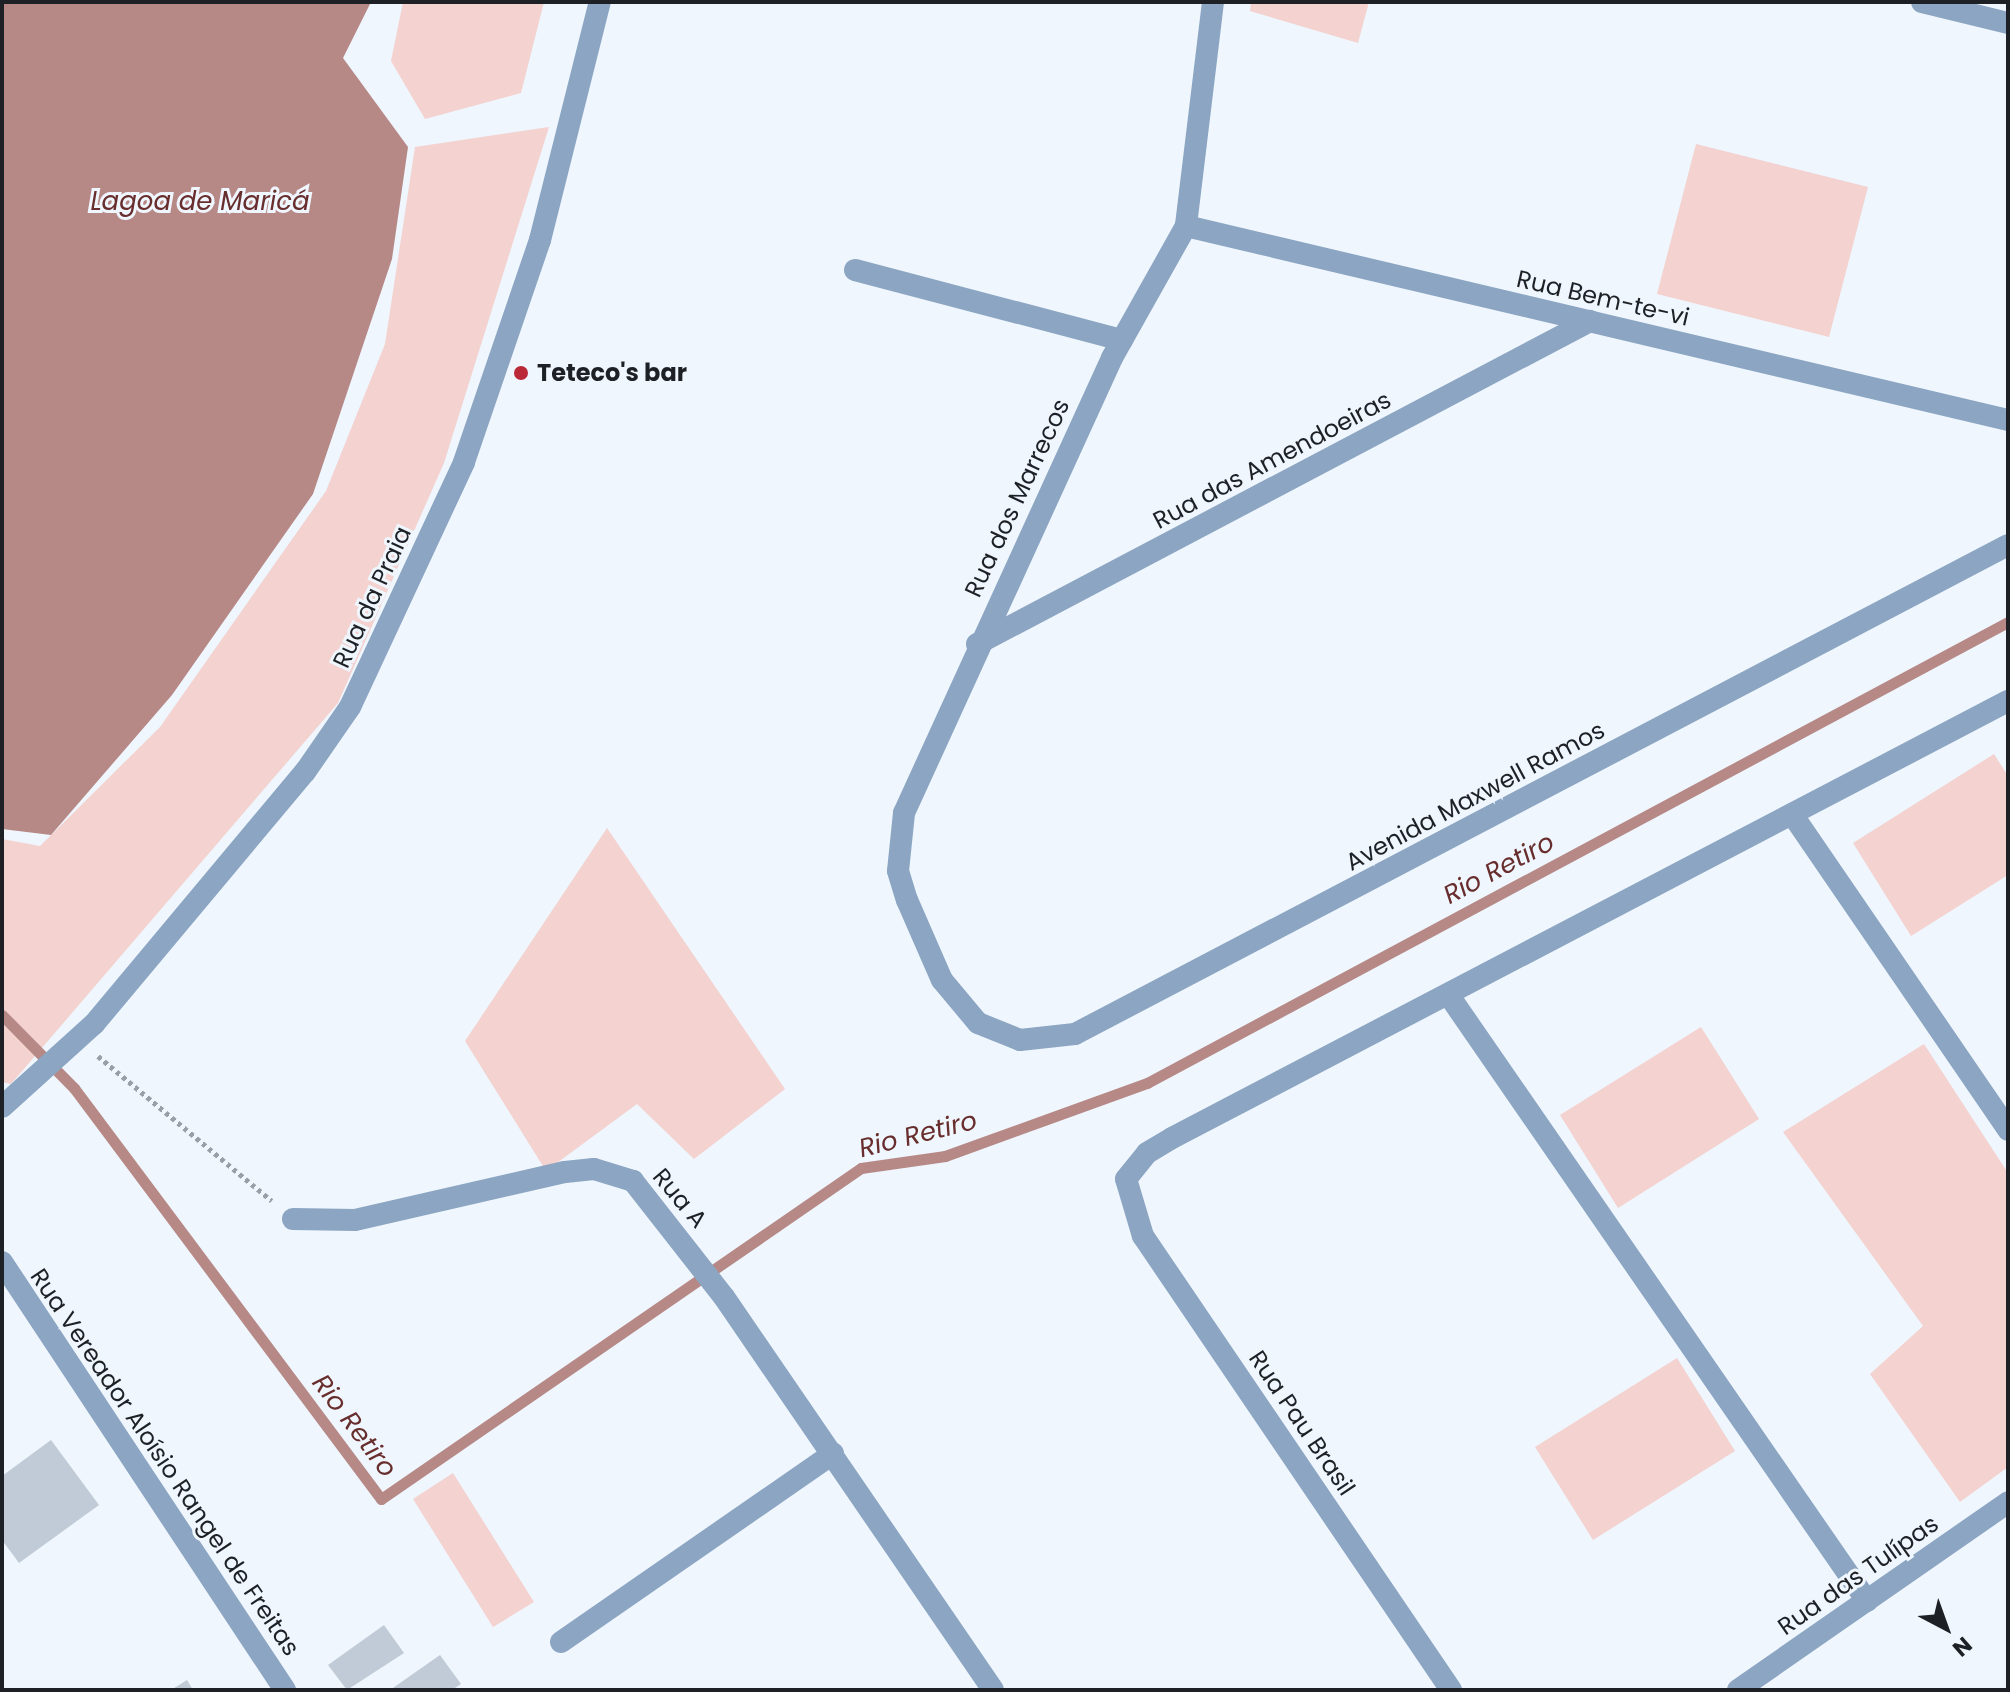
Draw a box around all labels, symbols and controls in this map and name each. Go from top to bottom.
water label: Lagoa de Maricá [90,186,310,218]
street label: Rua Bem-te-vi [1514,264,1692,332]
place label: Teteco's bar [537,359,687,387]
marker: Teteco's bar [512,364,530,382]
street label: Rua das Amendoeiras [1148,385,1396,535]
street label: Rua dos Marrecos [958,394,1076,602]
street label: Rua da Praia [327,522,417,672]
street label: Avenida Maxwell Ramos [1341,715,1609,877]
water label: Rio Retiro [1438,827,1560,911]
water label: Rio Retiro [856,1105,980,1165]
street label: Rua A [647,1162,713,1234]
street label: Rua Vereador Aloísio Rangel de Freitas [24,1263,306,1661]
street label: Rua Pau Brasil [1243,1345,1361,1501]
water label: Rio Retiro [305,1368,403,1484]
street label: Rua das Tulípas [1772,1509,1944,1641]
north arrow [1906,1588,1986,1668]
text: N [1946,1629,1978,1664]

